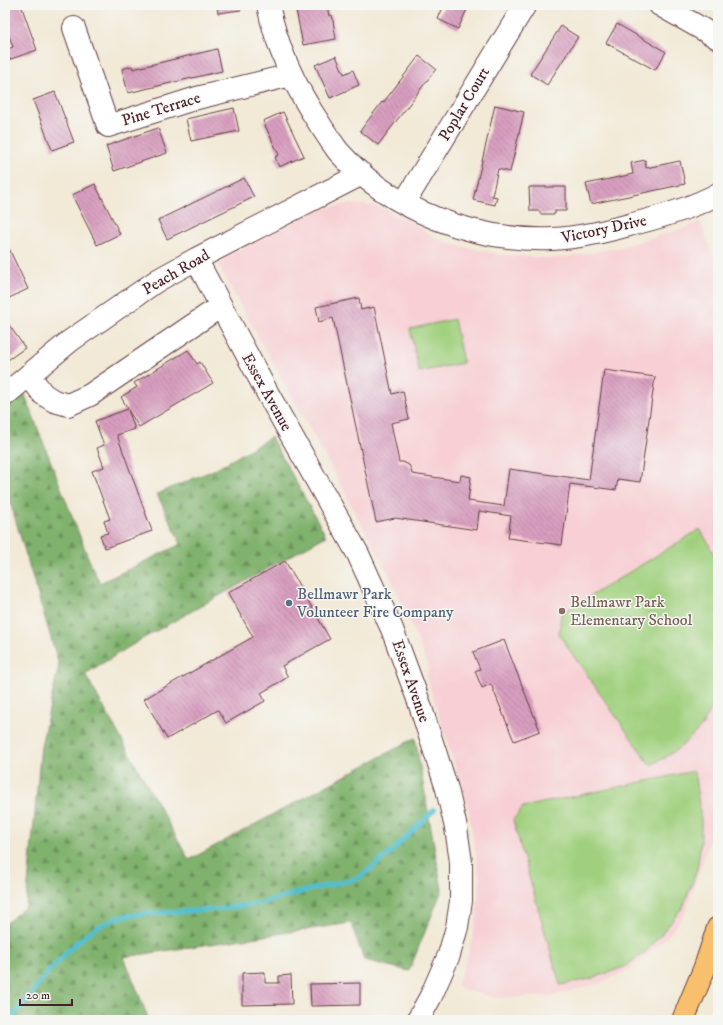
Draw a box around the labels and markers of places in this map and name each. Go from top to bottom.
place label: Bellmawr Park Volunteer Fire Company [296,584,454,622]
place label: Bellmawr Park Elementary School [570,592,693,630]
marker: Bellmawr Park Volunteer Fire Company [284,598,294,608]
marker: Bellmawr Park Elementary School [557,606,567,616]

